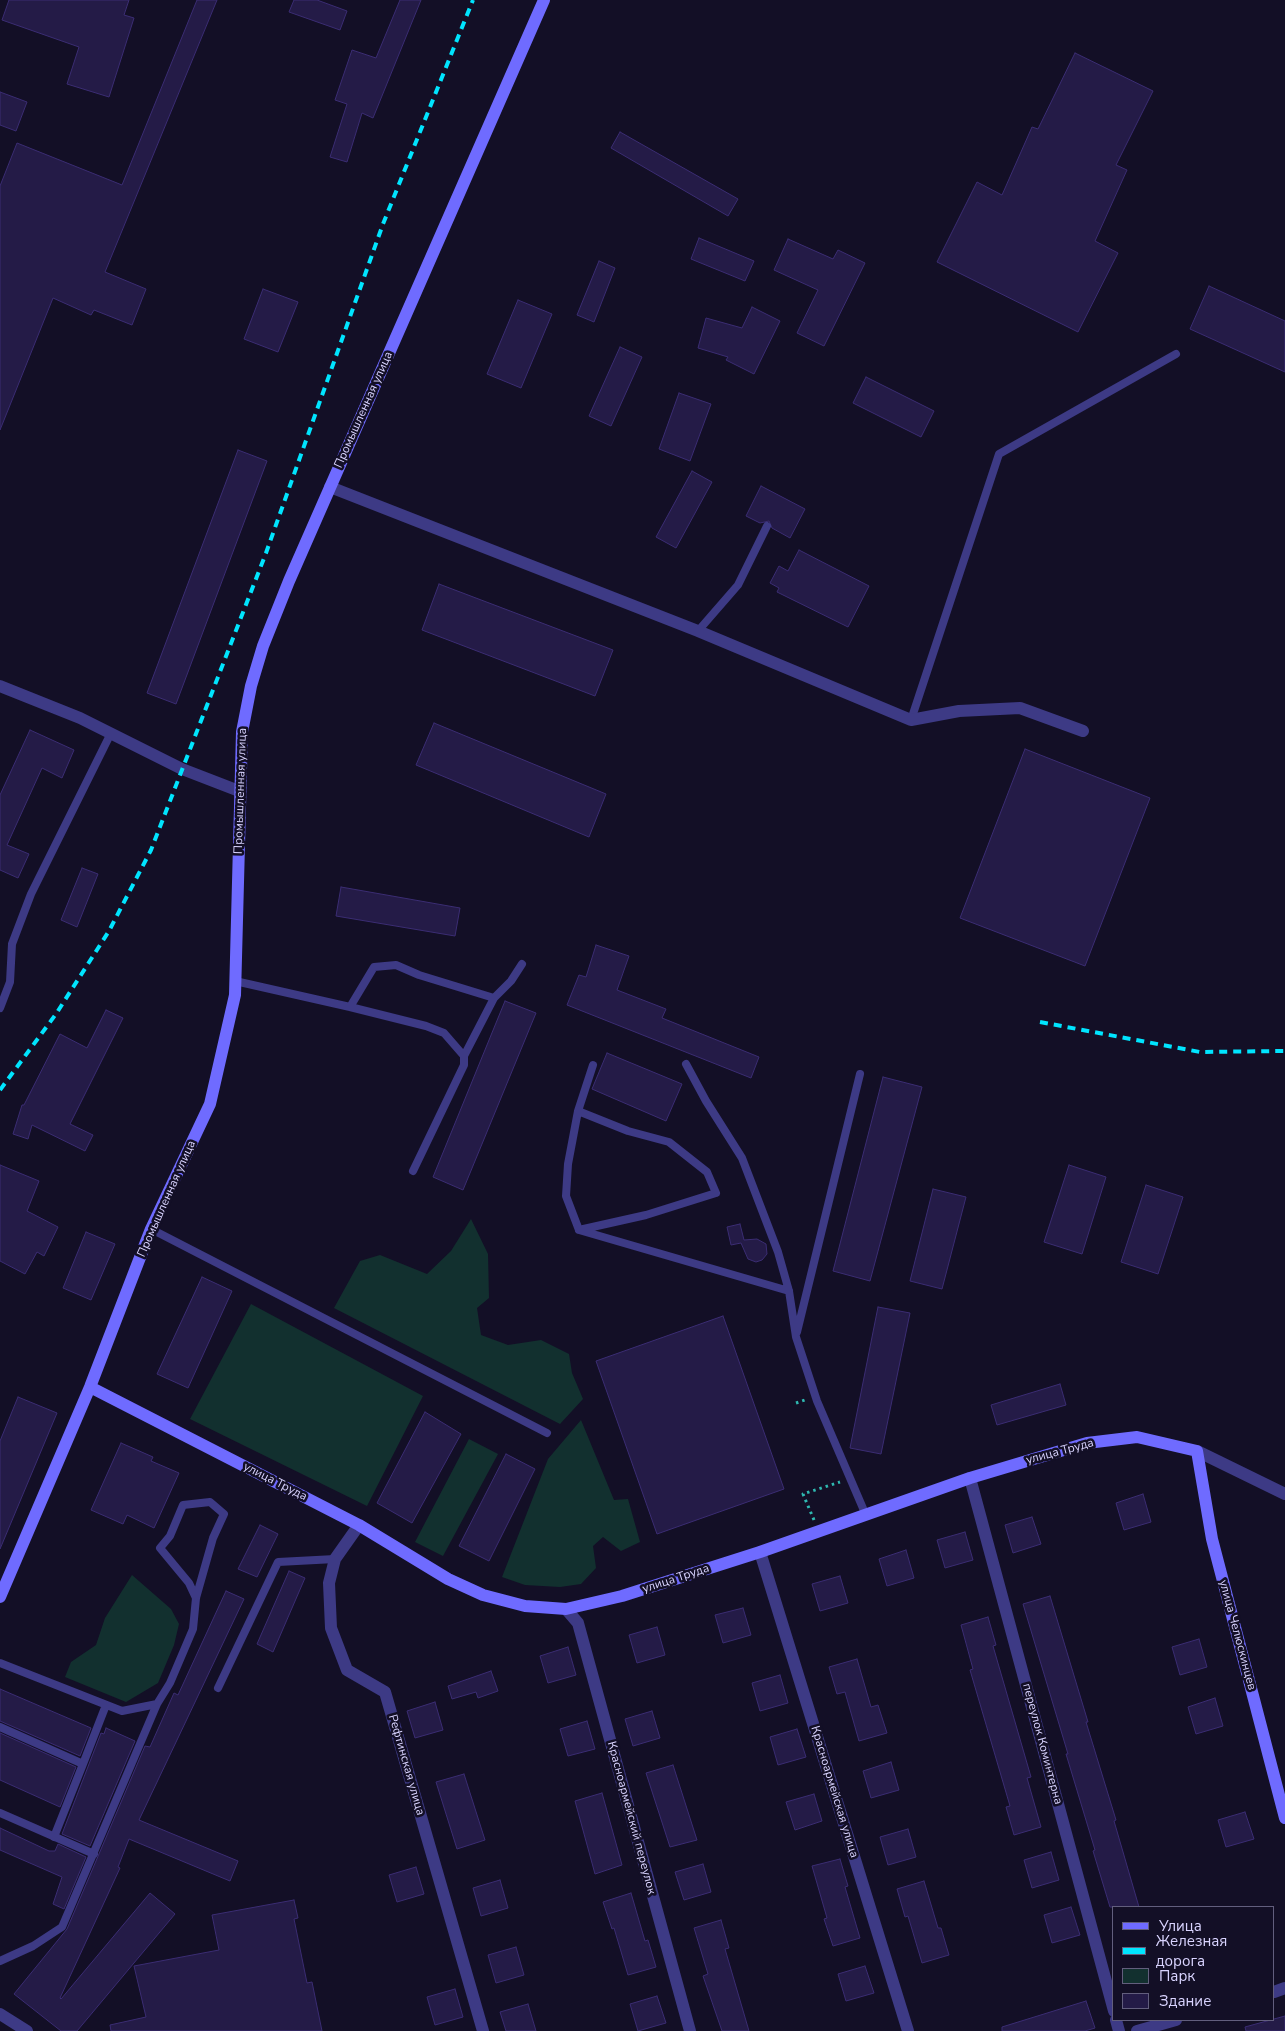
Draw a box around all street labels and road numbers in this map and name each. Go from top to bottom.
street label: Промышленная улица [332,349,396,471]
street label: Промышленная улица [232,728,250,854]
street label: Промышленная улица [135,1138,199,1260]
street label: улица Труда [1025,1436,1095,1468]
street label: улица Труда [241,1460,309,1504]
street label: улица Труда [641,1561,711,1597]
street label: улица Челюскинцев [1215,1578,1259,1692]
street label: переулок Коминтерна [1019,1682,1065,1806]
street label: Рефтинская улица [385,1713,427,1817]
street label: Красноармейская улица [807,1724,861,1860]
street label: Красноармейский переулок [604,1740,658,1896]

